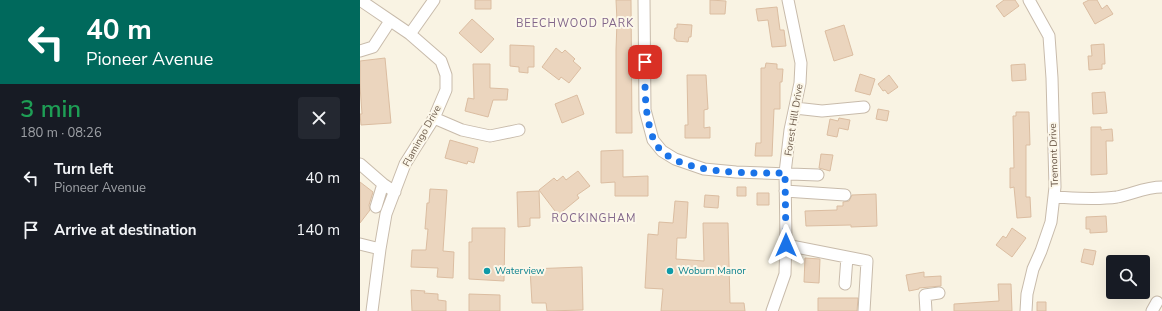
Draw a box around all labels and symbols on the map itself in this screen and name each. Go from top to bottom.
district label: BEECHWOOD PARK [516,16,634,31]
pin [628,45,662,79]
street label: Forest Hill Drive [781,83,807,157]
street label: Flamingo Drive [399,103,445,169]
street label: Tremont Drive [1046,123,1062,187]
district label: ROCKINGHAM [552,211,636,226]
position arrow [765,224,807,266]
place label: Waterview [495,264,545,278]
place label: Woburn Manor [678,264,746,278]
marker: Waterview [482,266,492,276]
marker: Woburn Manor [665,266,675,276]

